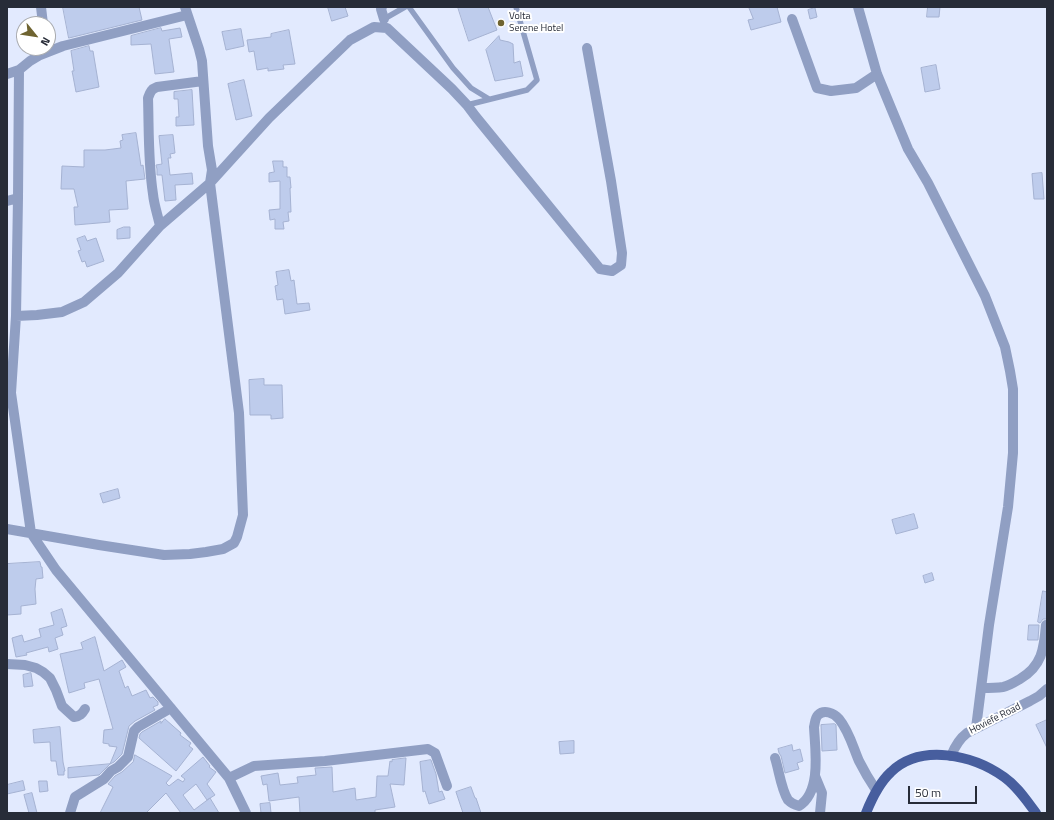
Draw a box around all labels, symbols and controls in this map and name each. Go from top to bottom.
place label: Volta Serene Hotel [509,11,563,34]
north arrow [16,16,56,56]
marker: Volta Serene Hotel [496,18,506,28]
text: N [37,34,54,49]
street label: Hoviefe Road [967,701,1023,737]
scale bar [910,778,979,804]
text: 50 m [915,783,941,802]

